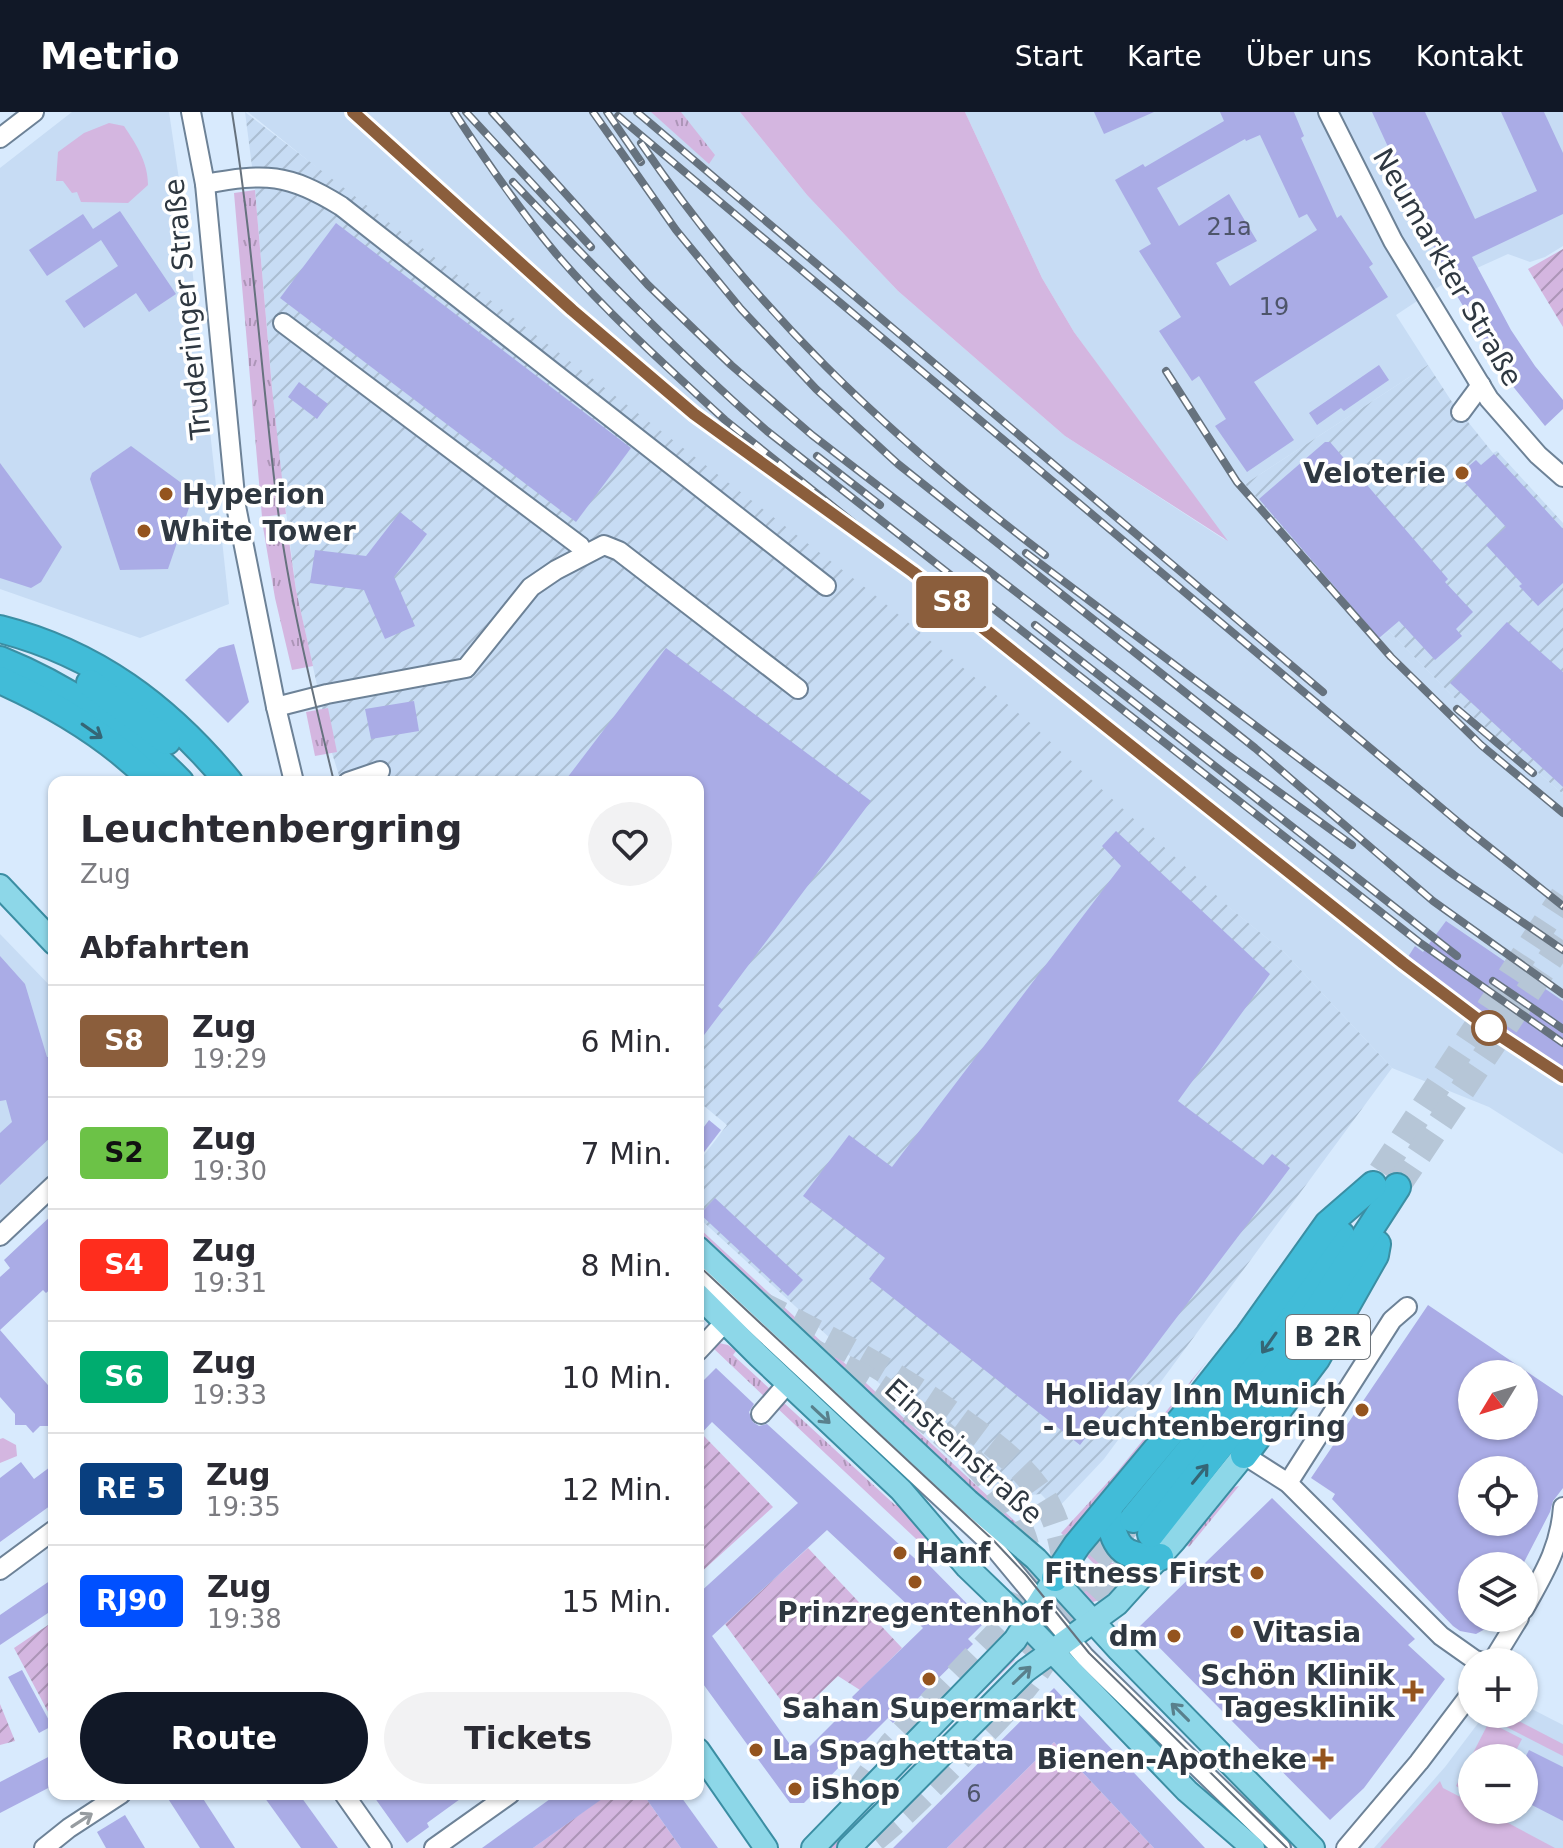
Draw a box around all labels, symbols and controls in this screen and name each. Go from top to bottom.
text: Metrio [40,34,180,78]
text: Start [1015,40,1083,73]
text: Karte [1127,40,1202,73]
text: Über uns [1246,40,1372,73]
text: Kontakt [1416,40,1523,73]
street label: Neumarkter Straße [1366,143,1529,392]
street label: Truderinger Straße [157,177,218,442]
house number: 21a [1206,213,1252,241]
house number: 19 [1259,293,1289,321]
place label: Veloterie [1303,457,1446,490]
marker: Veloterie [1453,464,1471,482]
place label: Hyperion [182,478,325,511]
marker: Hyperion [157,485,175,503]
place label: White Tower [160,515,356,548]
marker: White Tower [135,522,153,540]
line badge: S8 [916,576,988,628]
text: S8 [932,585,972,618]
one-way arrow [81,723,103,739]
button: heart [588,802,672,886]
text: Leuchtenbergring [80,807,463,851]
text: Zug [80,859,131,889]
text: Abfahrten [80,930,250,965]
text: Zug [192,1009,257,1044]
unlabelled marker [1472,1011,1506,1045]
text: S8 [104,1024,144,1057]
text: 6 Min. [581,1024,672,1059]
text: 19:29 [192,1044,267,1074]
text: Zug [192,1121,257,1156]
text: S2 [104,1136,144,1169]
text: 7 Min. [581,1136,672,1171]
text: 19:30 [192,1156,267,1186]
text: Zug [192,1233,257,1268]
text: S4 [104,1248,144,1281]
text: 8 Min. [581,1248,672,1283]
text: 19:31 [192,1268,267,1298]
road number: B 2R [1286,1315,1370,1359]
one-way arrow [1261,1332,1277,1354]
text: Zug [192,1345,257,1380]
text: S6 [104,1360,144,1393]
text: 10 Min. [562,1360,672,1395]
north arrow [1458,1360,1538,1440]
map controls [1458,1360,1538,1824]
street label: Einsteinstraße [878,1372,1049,1531]
place label: Holiday Inn Munich - Leuchtenbergring [1043,1378,1346,1443]
text: 19:33 [192,1380,267,1410]
marker: Holiday Inn Munich - Leuchtenbergring [1353,1401,1371,1419]
one-way arrow [811,1405,831,1423]
button: locate [1458,1456,1538,1536]
text: Zug [206,1457,271,1492]
one-way arrow [1191,1464,1209,1484]
text: RE 5 [96,1472,166,1505]
text: 12 Min. [562,1472,672,1507]
text: 19:35 [206,1492,281,1522]
place label: Hanf [916,1537,991,1570]
marker: Hanf [891,1544,909,1562]
button: layers [1458,1552,1538,1632]
place label: Fitness First [1044,1557,1241,1590]
marker: Fitness First [1248,1564,1266,1582]
text: Zug [207,1569,272,1604]
marker: Prinzregentenhof [906,1573,924,1591]
text: RJ90 [96,1584,167,1617]
text: 15 Min. [562,1584,672,1619]
place label: Prinzregentenhof [777,1596,1054,1629]
text: 19:38 [207,1604,282,1634]
place label: Vitasia [1253,1616,1361,1649]
place label: dm [1109,1620,1158,1653]
marker: Vitasia [1228,1623,1246,1641]
marker: dm [1165,1627,1183,1645]
button: + [1458,1648,1538,1728]
place label: Schön Klinik Tagesklinik [1200,1659,1396,1724]
one-way arrow [1011,1666,1031,1684]
marker: Sahan Supermarkt [920,1670,938,1688]
marker: Schön Klinik Tagesklinik [1402,1680,1424,1702]
button: Route [80,1692,368,1784]
button: Tickets [384,1692,672,1784]
place label: Sahan Supermarkt [782,1692,1076,1725]
one-way arrow [1171,1703,1190,1722]
place label: La Spaghettata [772,1734,1015,1767]
marker: La Spaghettata [747,1741,765,1759]
place label: Bienen-Apotheke [1036,1743,1307,1776]
button: − [1458,1744,1538,1824]
marker: Bienen-Apotheke [1314,1750,1332,1768]
place label: iShop [811,1773,900,1806]
marker: iShop [786,1780,804,1798]
house number: 6 [966,1780,982,1808]
one-way arrow [70,1811,93,1827]

